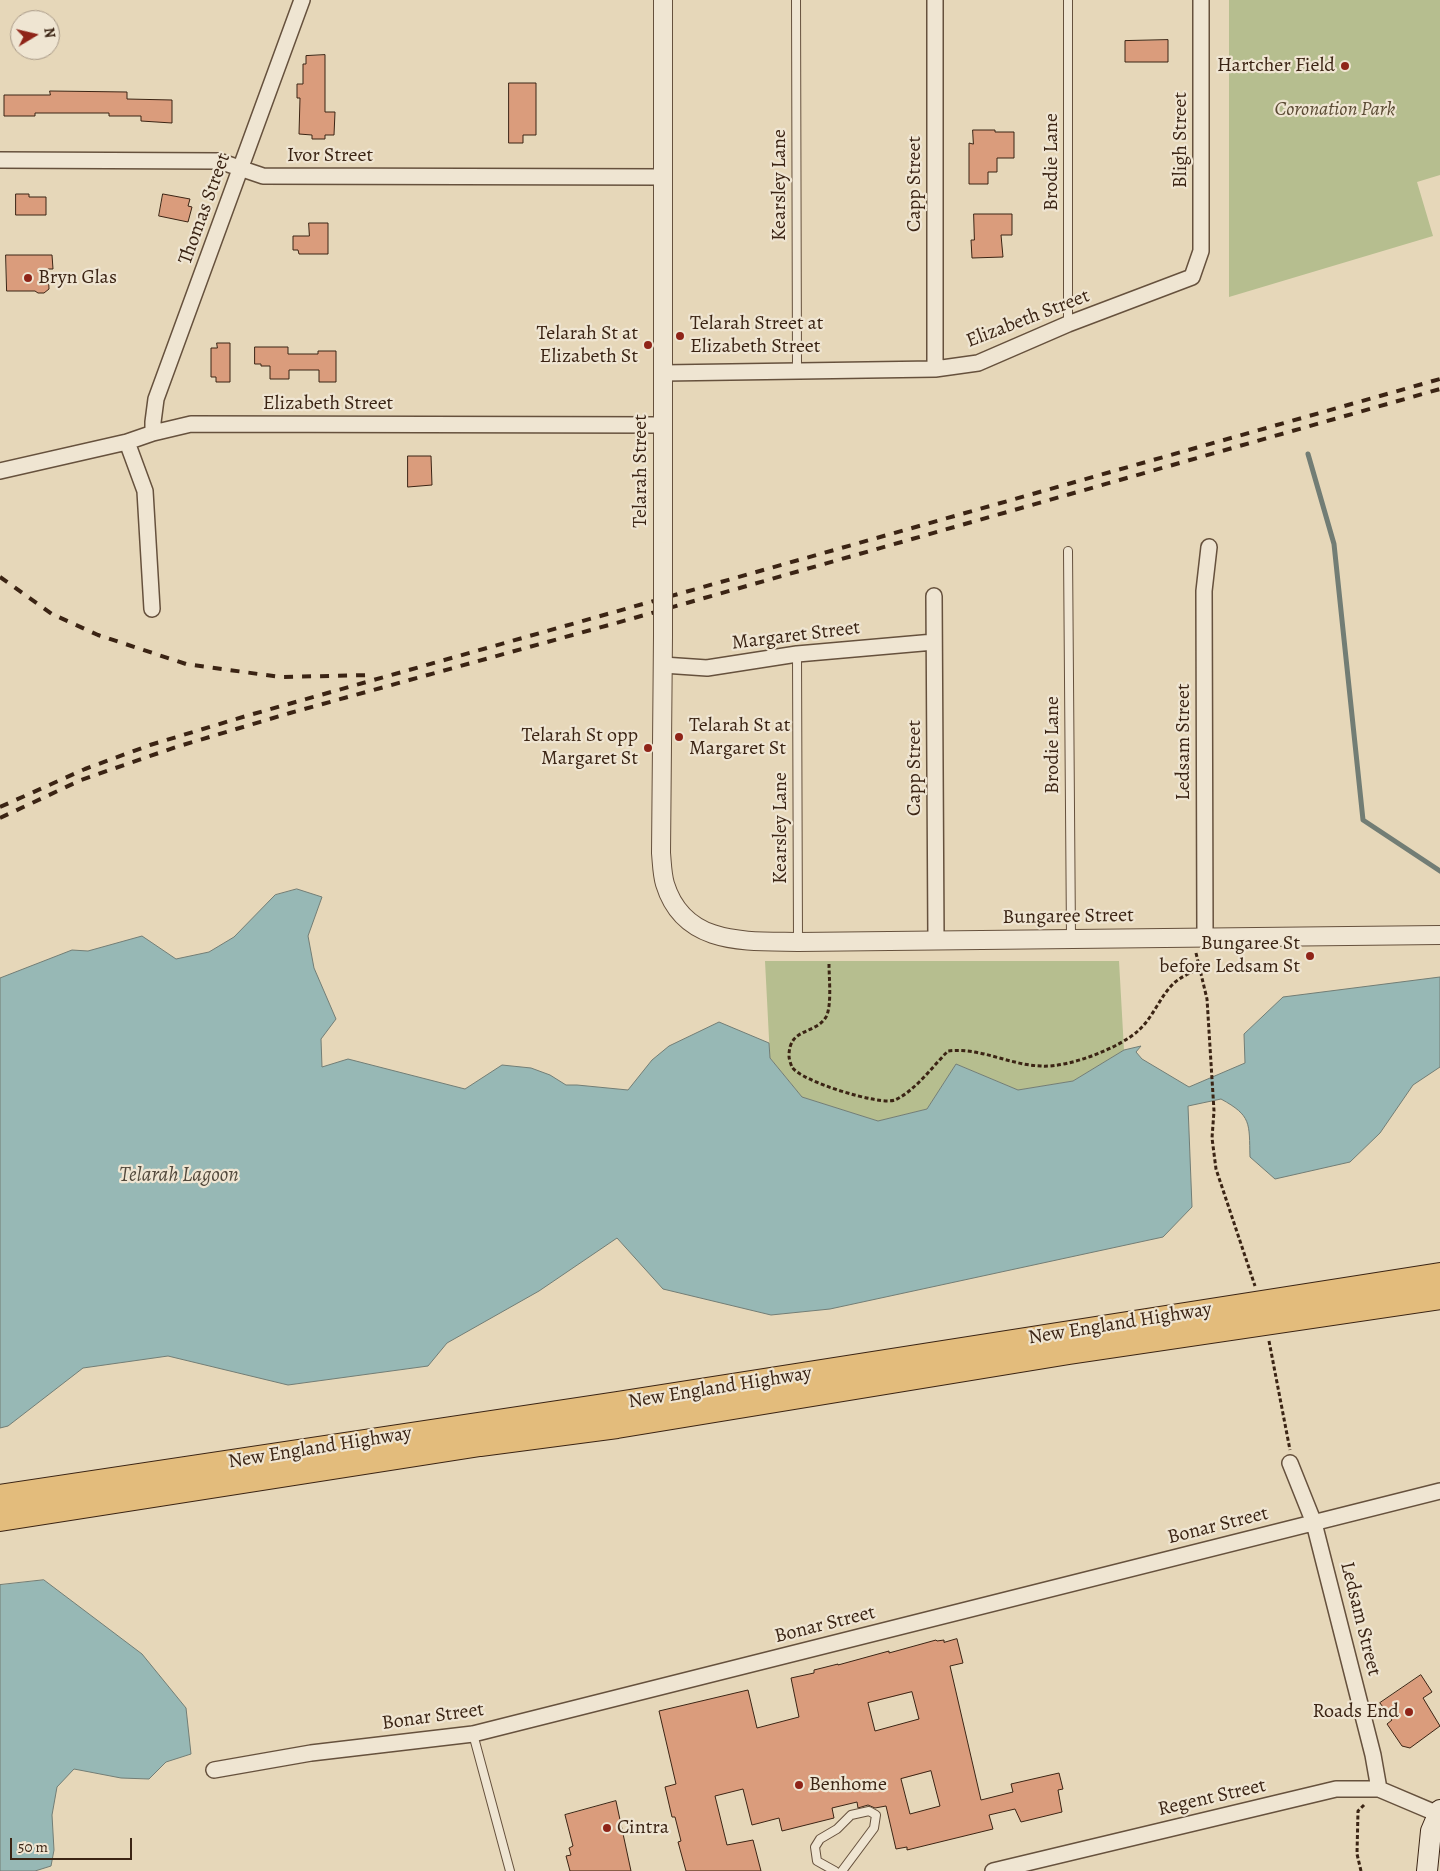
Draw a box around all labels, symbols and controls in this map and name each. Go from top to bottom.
north arrow [10,10,60,60]
text: N [39,26,60,39]
place label: Hartcher Field [1217,54,1335,78]
marker: Hartcher Field [1339,60,1351,72]
street label: Bligh Street [1169,92,1193,188]
park label: Coronation Park [1275,98,1395,122]
street label: Brodie Lane [1040,113,1064,211]
street label: Kearsley Lane [768,129,792,241]
street label: Capp Street [903,136,927,232]
street label: Ivor Street [287,144,373,168]
street label: Thomas Street [174,150,236,268]
place label: Bryn Glas [38,266,117,290]
marker: Bryn Glas [22,272,34,284]
street label: Elizabeth Street [963,284,1093,354]
place label: Telarah Street at Elizabeth Street [690,312,823,359]
place label: Telarah St at Elizabeth St [537,322,638,369]
marker: Telarah Street at Elizabeth Street [674,330,686,342]
marker: Telarah St at Elizabeth St [642,339,654,351]
street label: Elizabeth Street [263,392,393,416]
street label: Telarah Street [629,414,653,528]
street label: Margaret Street [731,616,861,656]
street label: Ledsam Street [1172,684,1196,800]
street label: Brodie Lane [1041,696,1065,794]
place label: Telarah St at Margaret St [689,714,790,761]
street label: Capp Street [903,720,927,816]
place label: Telarah St opp Margaret St [521,724,638,771]
marker: Telarah St at Margaret St [673,731,685,743]
marker: Telarah St opp Margaret St [642,742,654,754]
street label: Kearsley Lane [769,772,793,884]
street label: Bungaree Street [1002,904,1134,930]
place label: Bungaree St before Ledsam St [1159,932,1300,979]
marker: Bungaree St before Ledsam St [1304,950,1316,962]
water label: Telarah Lagoon [119,1163,239,1189]
street label: New England Highway [1026,1298,1214,1350]
street label: New England Highway [626,1362,814,1414]
street label: New England Highway [226,1422,414,1474]
street label: Bonar Street [1165,1502,1271,1550]
street label: Ledsam Street [1334,1559,1386,1679]
street label: Bonar Street [772,1601,878,1649]
street label: Bonar Street [380,1698,486,1736]
place label: Roads End [1312,1700,1399,1724]
marker: Roads End [1403,1706,1415,1718]
place label: Benhome [809,1773,887,1797]
street label: Regent Street [1156,1774,1268,1822]
marker: Benhome [793,1779,805,1791]
place label: Cintra [617,1816,669,1840]
marker: Cintra [601,1822,613,1834]
scale bar [12,1828,135,1860]
text: 50 m [18,1837,48,1857]

